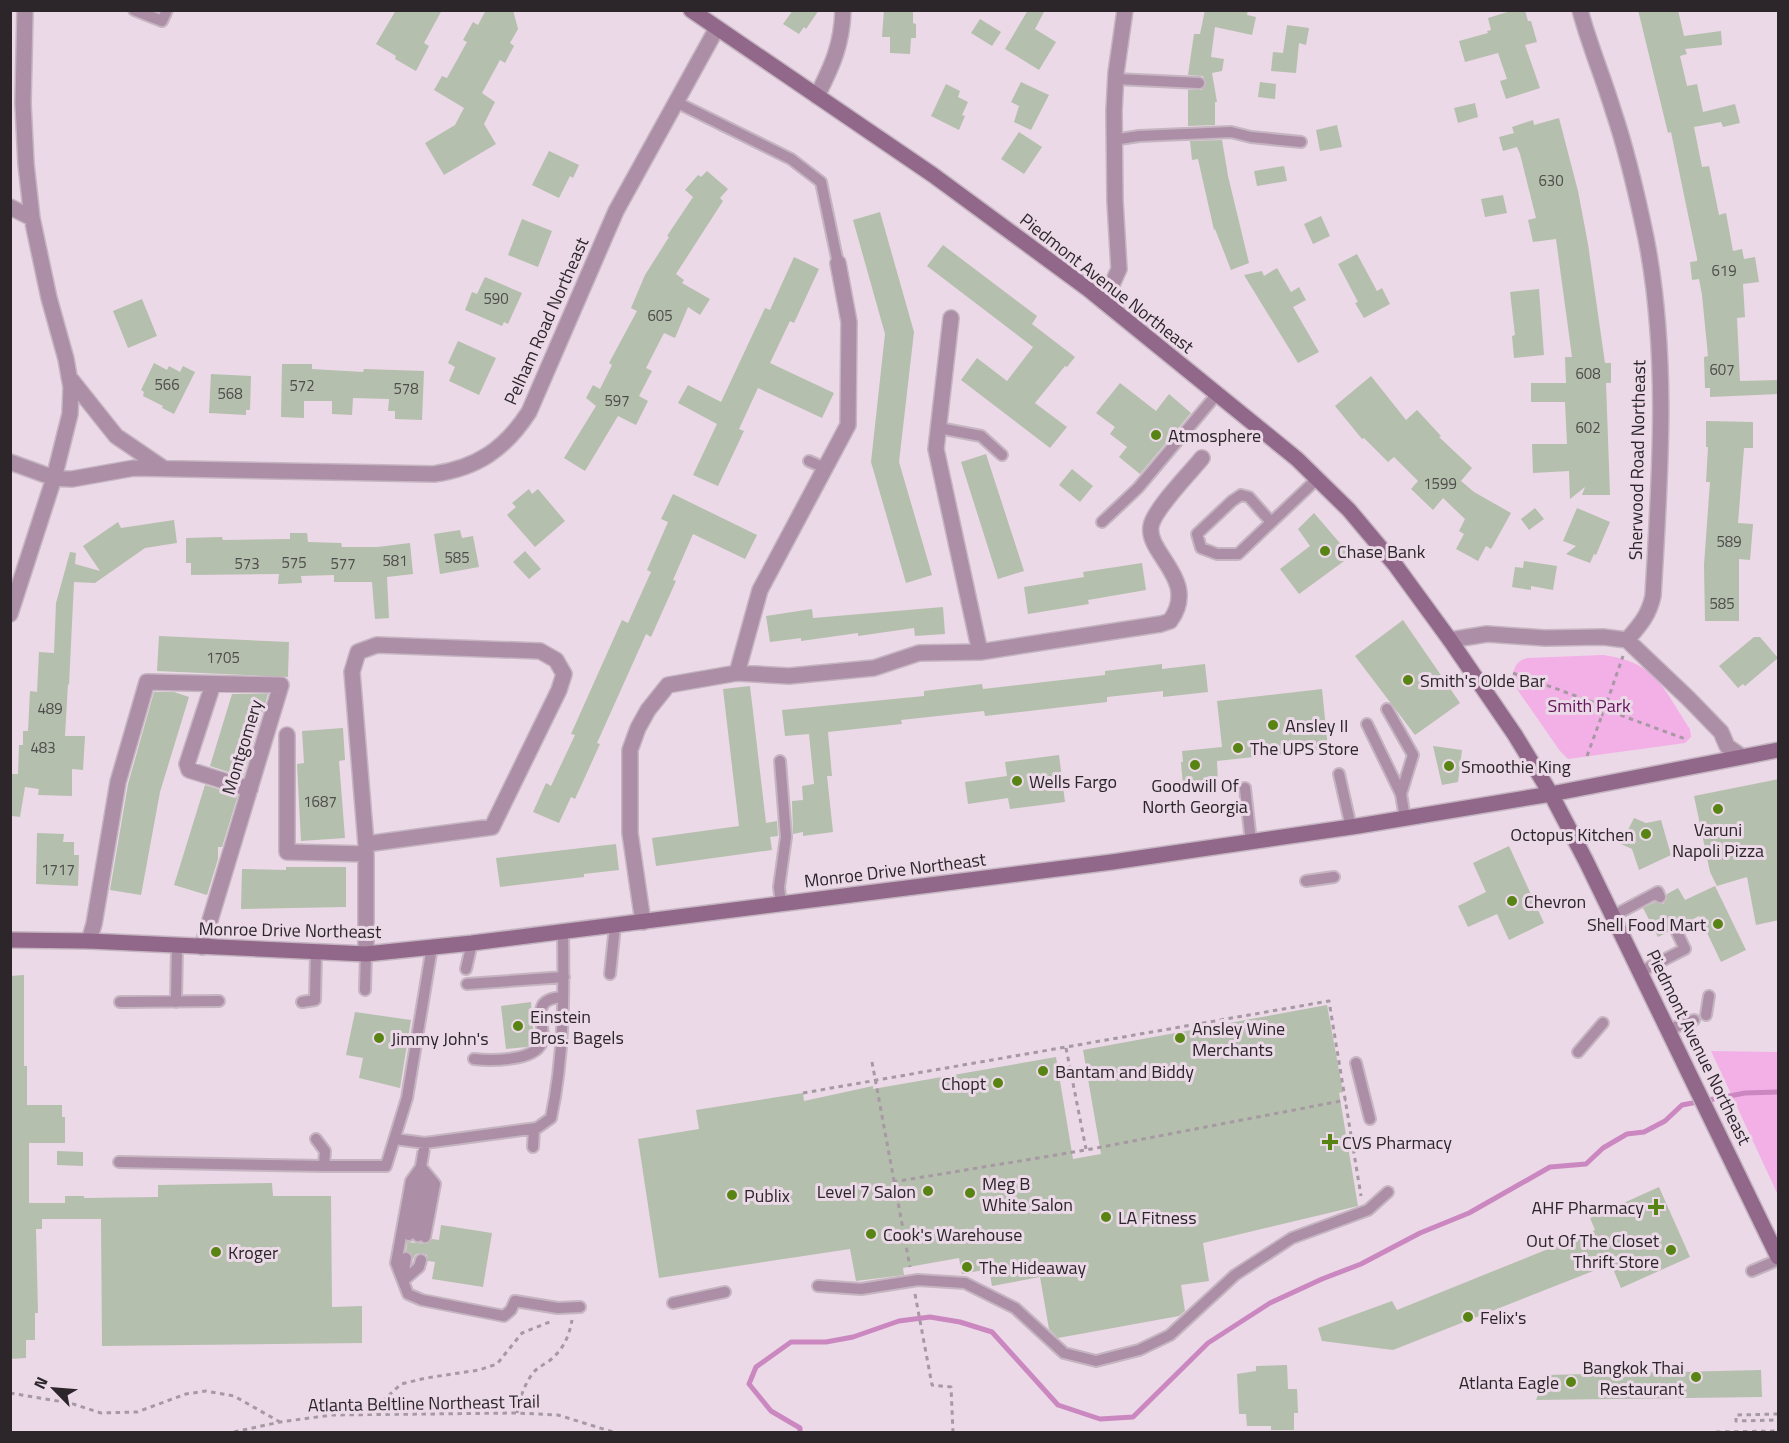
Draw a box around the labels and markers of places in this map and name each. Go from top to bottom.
place label: Atmosphere [1168,422,1261,449]
marker: Atmosphere [1149,428,1163,442]
place label: Chase Bank [1337,538,1426,565]
marker: Chase Bank [1318,544,1332,558]
place label: Smith's Olde Bar [1420,667,1545,694]
marker: Smith's Olde Bar [1401,673,1415,687]
place label: Ansley II [1285,712,1348,739]
marker: Ansley II [1266,718,1280,732]
place label: The UPS Store [1250,735,1359,762]
marker: The UPS Store [1231,741,1245,755]
place label: Smoothie King [1461,753,1571,780]
marker: Goodwill Of North Georgia [1188,758,1202,772]
marker: Smoothie King [1442,759,1456,773]
place label: Wells Fargo [1029,768,1117,795]
place label: Goodwill Of North Georgia [1142,772,1248,820]
marker: Wells Fargo [1010,774,1024,788]
marker: Varuni Napoli Pizza [1711,802,1725,816]
place label: Varuni Napoli Pizza [1672,816,1764,864]
place label: Octopus Kitchen [1510,821,1634,848]
marker: Octopus Kitchen [1639,827,1653,841]
place label: Chevron [1524,888,1586,915]
marker: Chevron [1505,894,1519,908]
place label: Shell Food Mart [1587,911,1707,938]
marker: Shell Food Mart [1711,917,1725,931]
place label: Einstein Bros. Bagels [530,1003,624,1051]
place label: Ansley Wine Merchants [1192,1015,1285,1063]
marker: Einstein Bros. Bagels [511,1019,525,1033]
place label: Jimmy John's [391,1025,489,1052]
marker: Jimmy John's [372,1031,386,1045]
marker: Ansley Wine Merchants [1173,1031,1187,1045]
place label: Bantam and Biddy [1055,1058,1194,1085]
marker: Bantam and Biddy [1036,1064,1050,1078]
place label: Chopt [941,1070,987,1097]
marker: Chopt [991,1076,1005,1090]
place label: CVS Pharmacy [1342,1129,1452,1156]
marker: CVS Pharmacy [1323,1135,1337,1149]
place label: Meg B White Salon [982,1170,1073,1218]
place label: Level 7 Salon [817,1178,916,1205]
place label: Publix [744,1182,790,1209]
marker: Level 7 Salon [921,1184,935,1198]
marker: Meg B White Salon [963,1186,977,1200]
marker: Publix [725,1188,739,1202]
place label: AHF Pharmacy [1532,1194,1644,1221]
marker: AHF Pharmacy [1649,1200,1663,1214]
place label: LA Fitness [1118,1204,1197,1231]
marker: LA Fitness [1099,1210,1113,1224]
place label: Cook's Warehouse [883,1221,1022,1248]
marker: Cook's Warehouse [864,1227,878,1241]
place label: Out Of The Closet Thrift Store [1526,1227,1660,1275]
place label: Kroger [228,1239,278,1266]
marker: Out Of The Closet Thrift Store [1664,1243,1678,1257]
marker: Kroger [209,1245,223,1259]
place label: The Hideaway [979,1254,1086,1281]
marker: The Hideaway [960,1260,974,1274]
place label: Felix's [1480,1304,1527,1331]
marker: Felix's [1461,1310,1475,1324]
place label: Bangkok Thai Restaurant [1582,1354,1685,1402]
place label: Atlanta Eagle [1459,1369,1559,1396]
marker: Bangkok Thai Restaurant [1689,1370,1703,1384]
marker: Atlanta Eagle [1564,1375,1578,1389]

